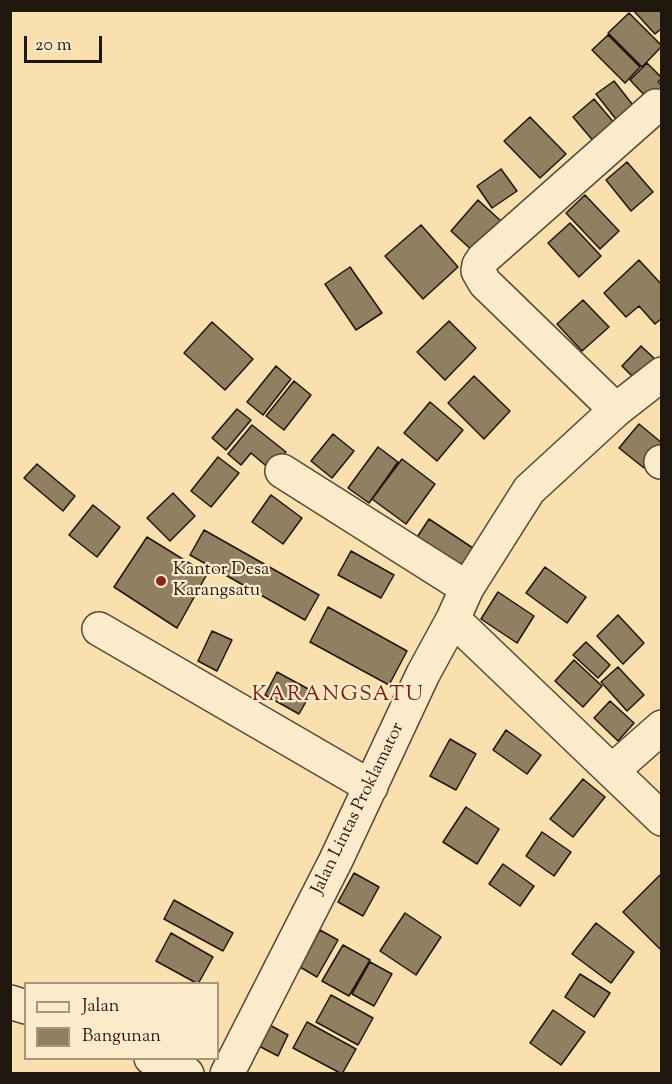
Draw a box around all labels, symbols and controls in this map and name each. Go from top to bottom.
scale bar [27,24,105,62]
text: 20 m [35,33,72,59]
place label: Kantor Desa Karangsatu [173,560,269,602]
marker: Kantor Desa Karangsatu [154,574,168,588]
district label: KARANGSATU [252,683,424,709]
street label: Jalan Lintas Proklamator [308,720,410,898]
legend [24,982,219,1060]
text: Jalan [82,994,119,1020]
text: Bangunan [82,1024,161,1050]

